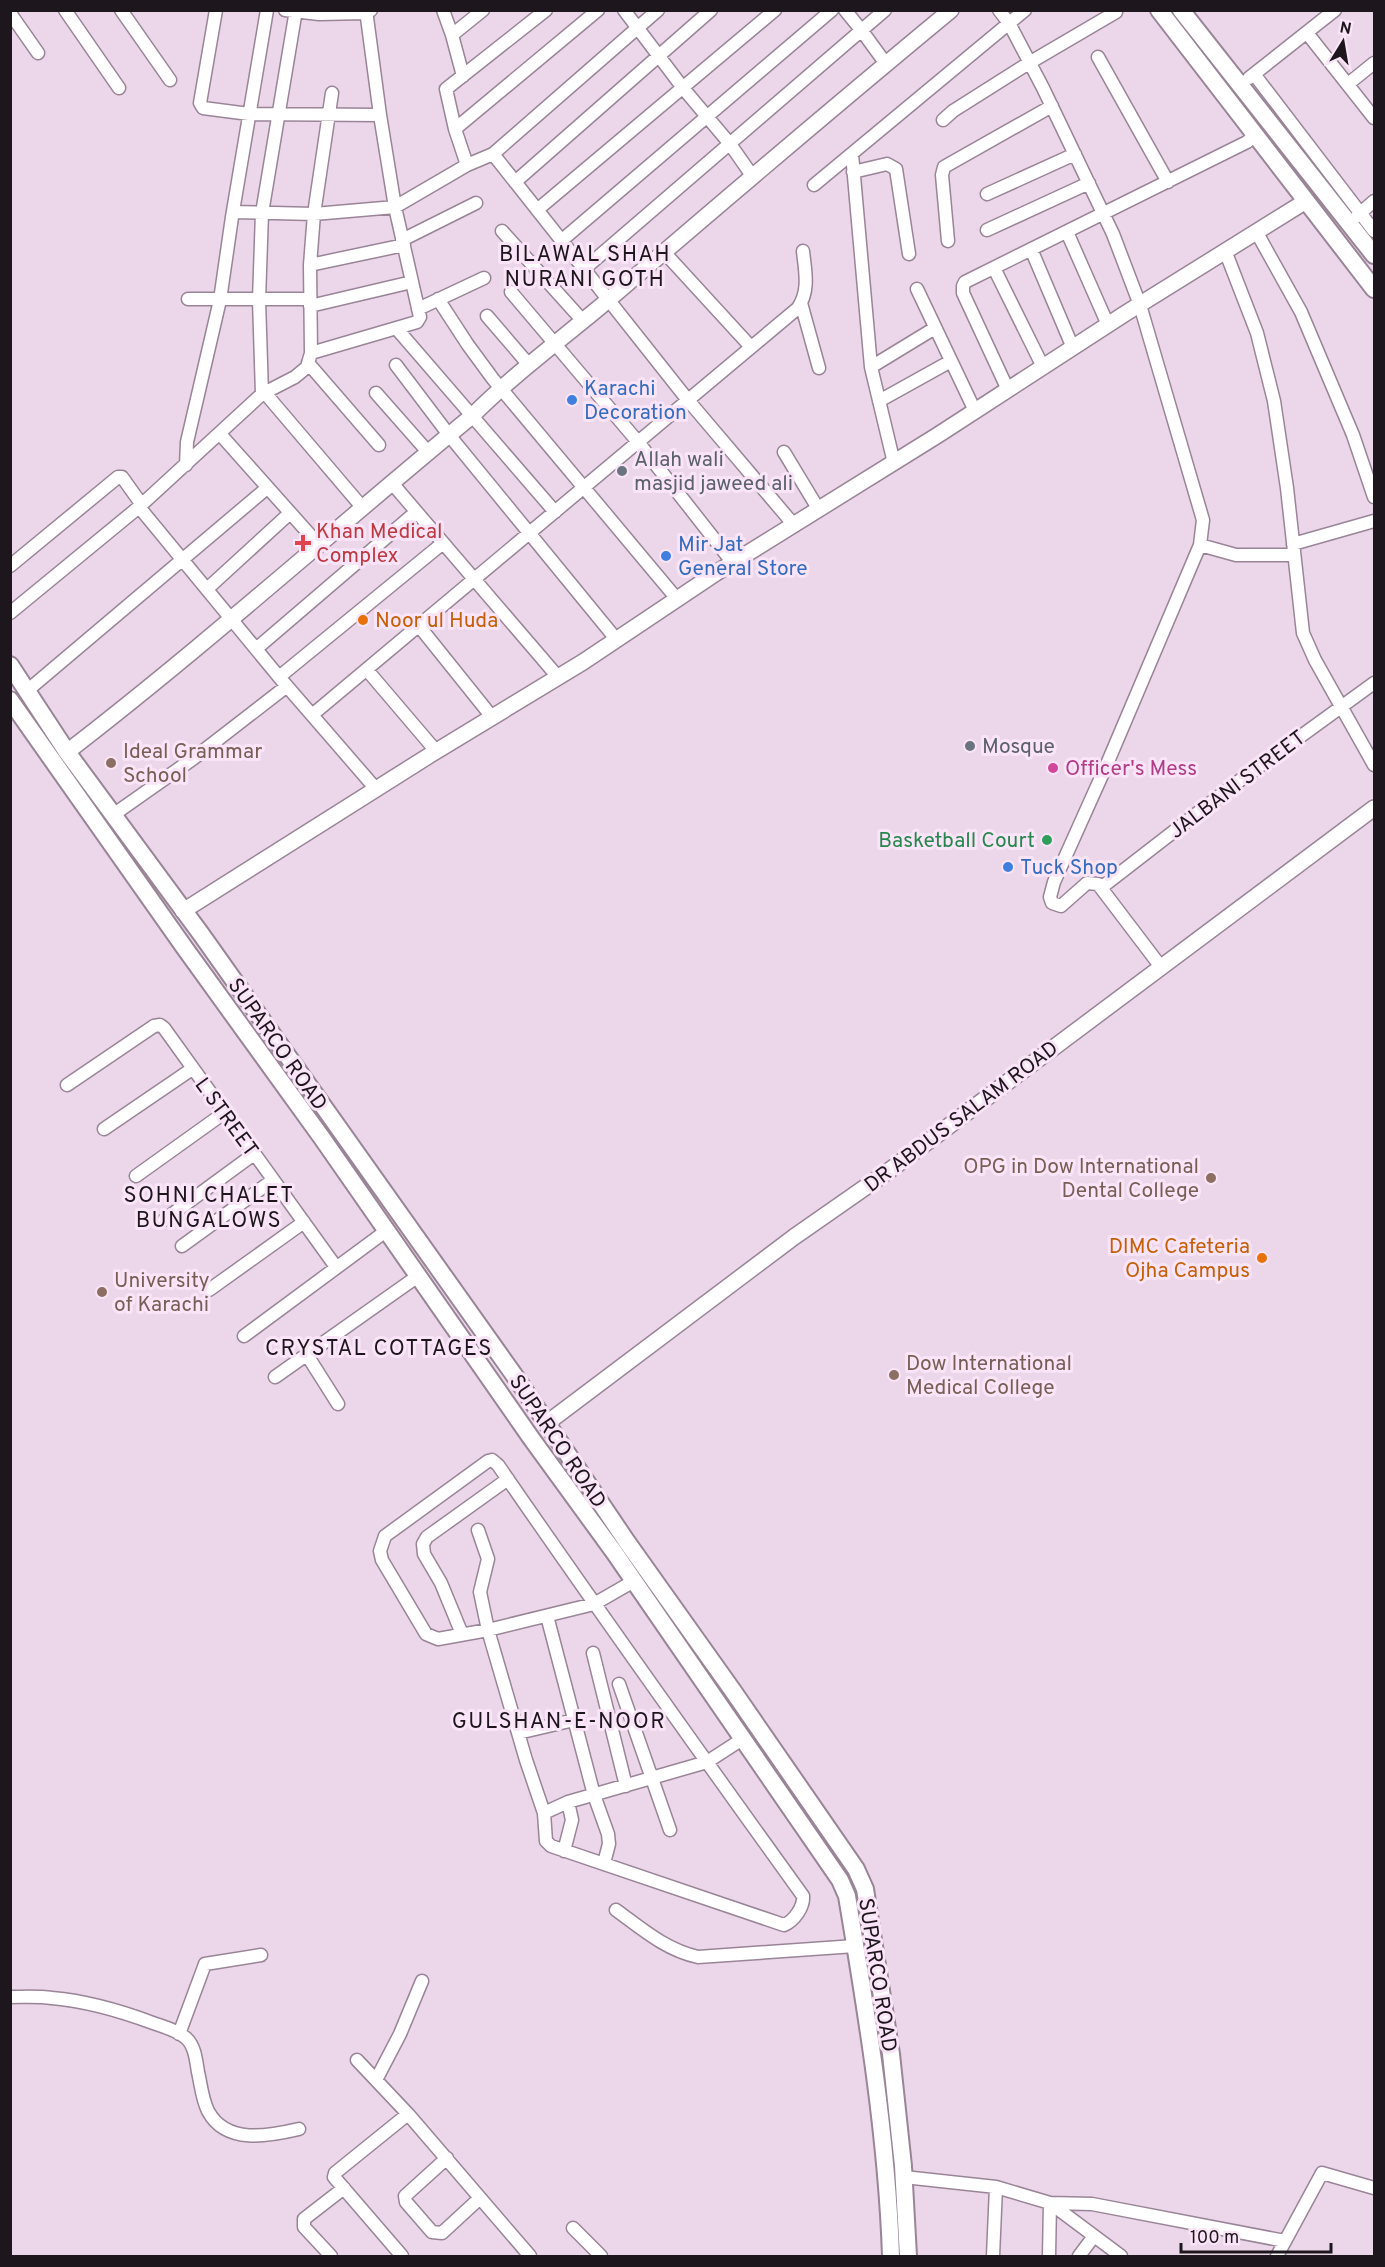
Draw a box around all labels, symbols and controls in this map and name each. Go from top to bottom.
north arrow [1313,12,1373,72]
text: N [1338,18,1353,40]
district label: BILAWAL SHAH NURANI GOTH [499,242,671,294]
place label: Karachi Decoration [584,376,687,427]
marker: Karachi Decoration [565,393,579,407]
place label: Allah wali masjid jaweed ali [634,447,793,498]
marker: Allah wali masjid jaweed ali [615,464,629,478]
place label: Khan Medical Complex [316,519,442,570]
place label: Mir Jat General Store [678,532,808,583]
marker: Khan Medical Complex [294,534,312,552]
marker: Mir Jat General Store [659,549,673,563]
place label: Noor ul Huda [375,608,498,635]
marker: Noor ul Huda [356,613,370,627]
street label: JALBANI STREET [1164,725,1312,845]
place label: Mosque [982,734,1055,761]
place label: Ideal Grammar School [123,739,262,790]
marker: Mosque [963,739,977,753]
marker: Ideal Grammar School [104,756,118,770]
place label: Officer's Mess [1065,756,1197,783]
marker: Officer's Mess [1046,761,1060,775]
place label: Basketball Court [878,828,1035,855]
marker: Basketball Court [1040,833,1054,847]
place label: Tuck Shop [1020,855,1118,882]
marker: Tuck Shop [1001,860,1015,874]
street label: SUPARCO ROAD [221,973,332,1116]
street label: DR ABDUS SALAM ROAD [859,1035,1064,1199]
street label: L STREET [188,1073,264,1163]
place label: OPG in Dow International Dental College [963,1154,1199,1205]
marker: OPG in Dow International Dental College [1204,1171,1218,1185]
district label: SOHNI CHALET BUNGALOWS [123,1183,295,1235]
place label: DIMC Cafeteria Ojha Campus [1109,1234,1250,1285]
marker: DIMC Cafeteria Ojha Campus [1255,1251,1269,1265]
place label: University of Karachi [114,1268,210,1319]
marker: University of Karachi [95,1285,109,1299]
district label: CRYSTAL COTTAGES [265,1336,493,1363]
place label: Dow International Medical College [906,1351,1072,1402]
marker: Dow International Medical College [887,1368,901,1382]
street label: SUPARCO ROAD [502,1370,611,1514]
district label: GULSHAN-E-NOOR [452,1709,666,1736]
street label: SUPARCO ROAD [851,1896,902,2054]
scale bar [1181,2216,1331,2254]
text: 100 m [1190,2227,1239,2250]

